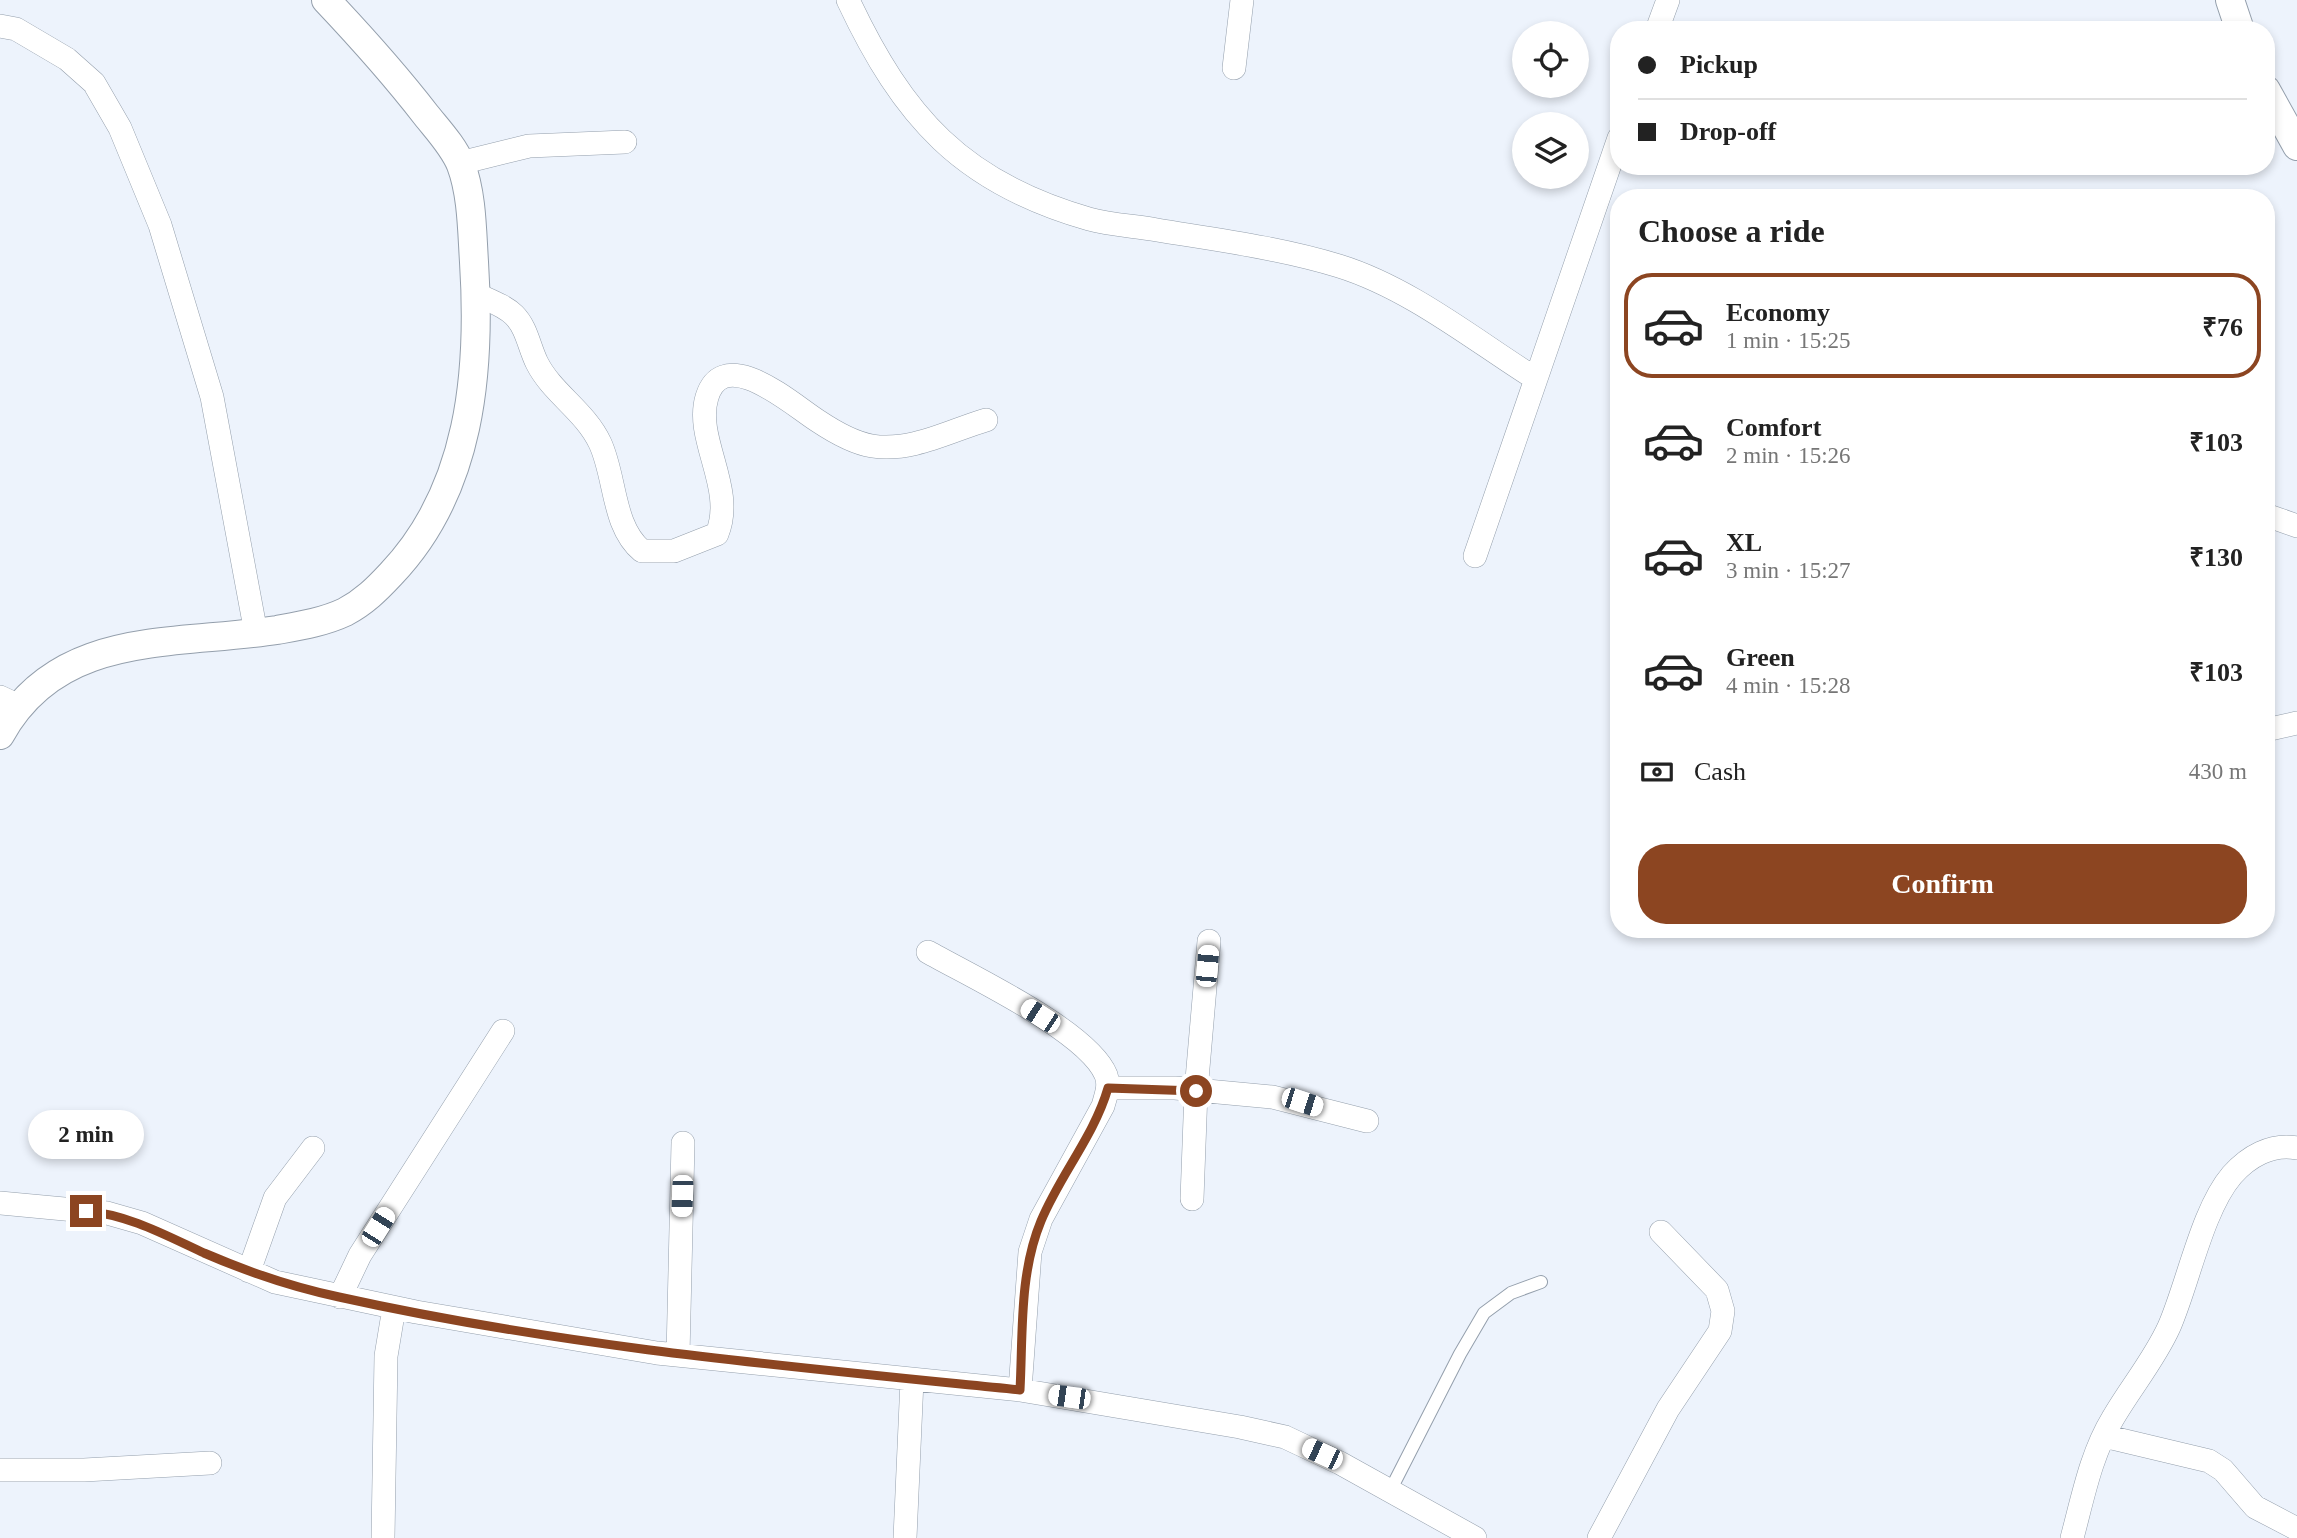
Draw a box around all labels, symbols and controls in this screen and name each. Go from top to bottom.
map controls [1512,21,1589,189]
button: locate [1512,21,1589,98]
text: Pickup [1680,50,1758,79]
button: layers [1512,112,1589,189]
text: Drop-off [1680,117,1776,146]
text: Choose a ride [1638,213,1825,249]
icon: car [1642,294,1705,357]
text: Economy [1726,298,1830,327]
text: ₹76 [2202,313,2243,342]
text: 1 min · 15:25 [1726,328,1851,353]
icon: car [1642,409,1705,472]
text: Comfort [1726,413,1821,442]
text: ₹103 [2189,428,2243,457]
text: 2 min · 15:26 [1726,443,1851,468]
icon: car [1642,524,1705,587]
text: XL [1726,528,1762,557]
text: ₹130 [2189,543,2243,572]
text: 3 min · 15:27 [1726,558,1851,583]
icon: car [1642,639,1705,702]
text: Green [1726,643,1795,672]
text: ₹103 [2189,658,2243,687]
text: 4 min · 15:28 [1726,673,1851,698]
icon: cash [1638,753,1676,791]
text: Cash [1694,757,1746,786]
text: 430 m [2189,759,2247,784]
button: Confirm [1638,844,2247,924]
car [1195,944,1220,988]
car [1017,996,1064,1036]
route start [1180,1075,1212,1107]
car [1279,1086,1326,1118]
callout: 2 min [28,1110,144,1158]
text: 2 min [58,1122,114,1147]
car [671,1175,694,1217]
route end [70,1195,102,1227]
car [358,1204,399,1250]
car [1047,1384,1092,1410]
car [1299,1436,1346,1472]

